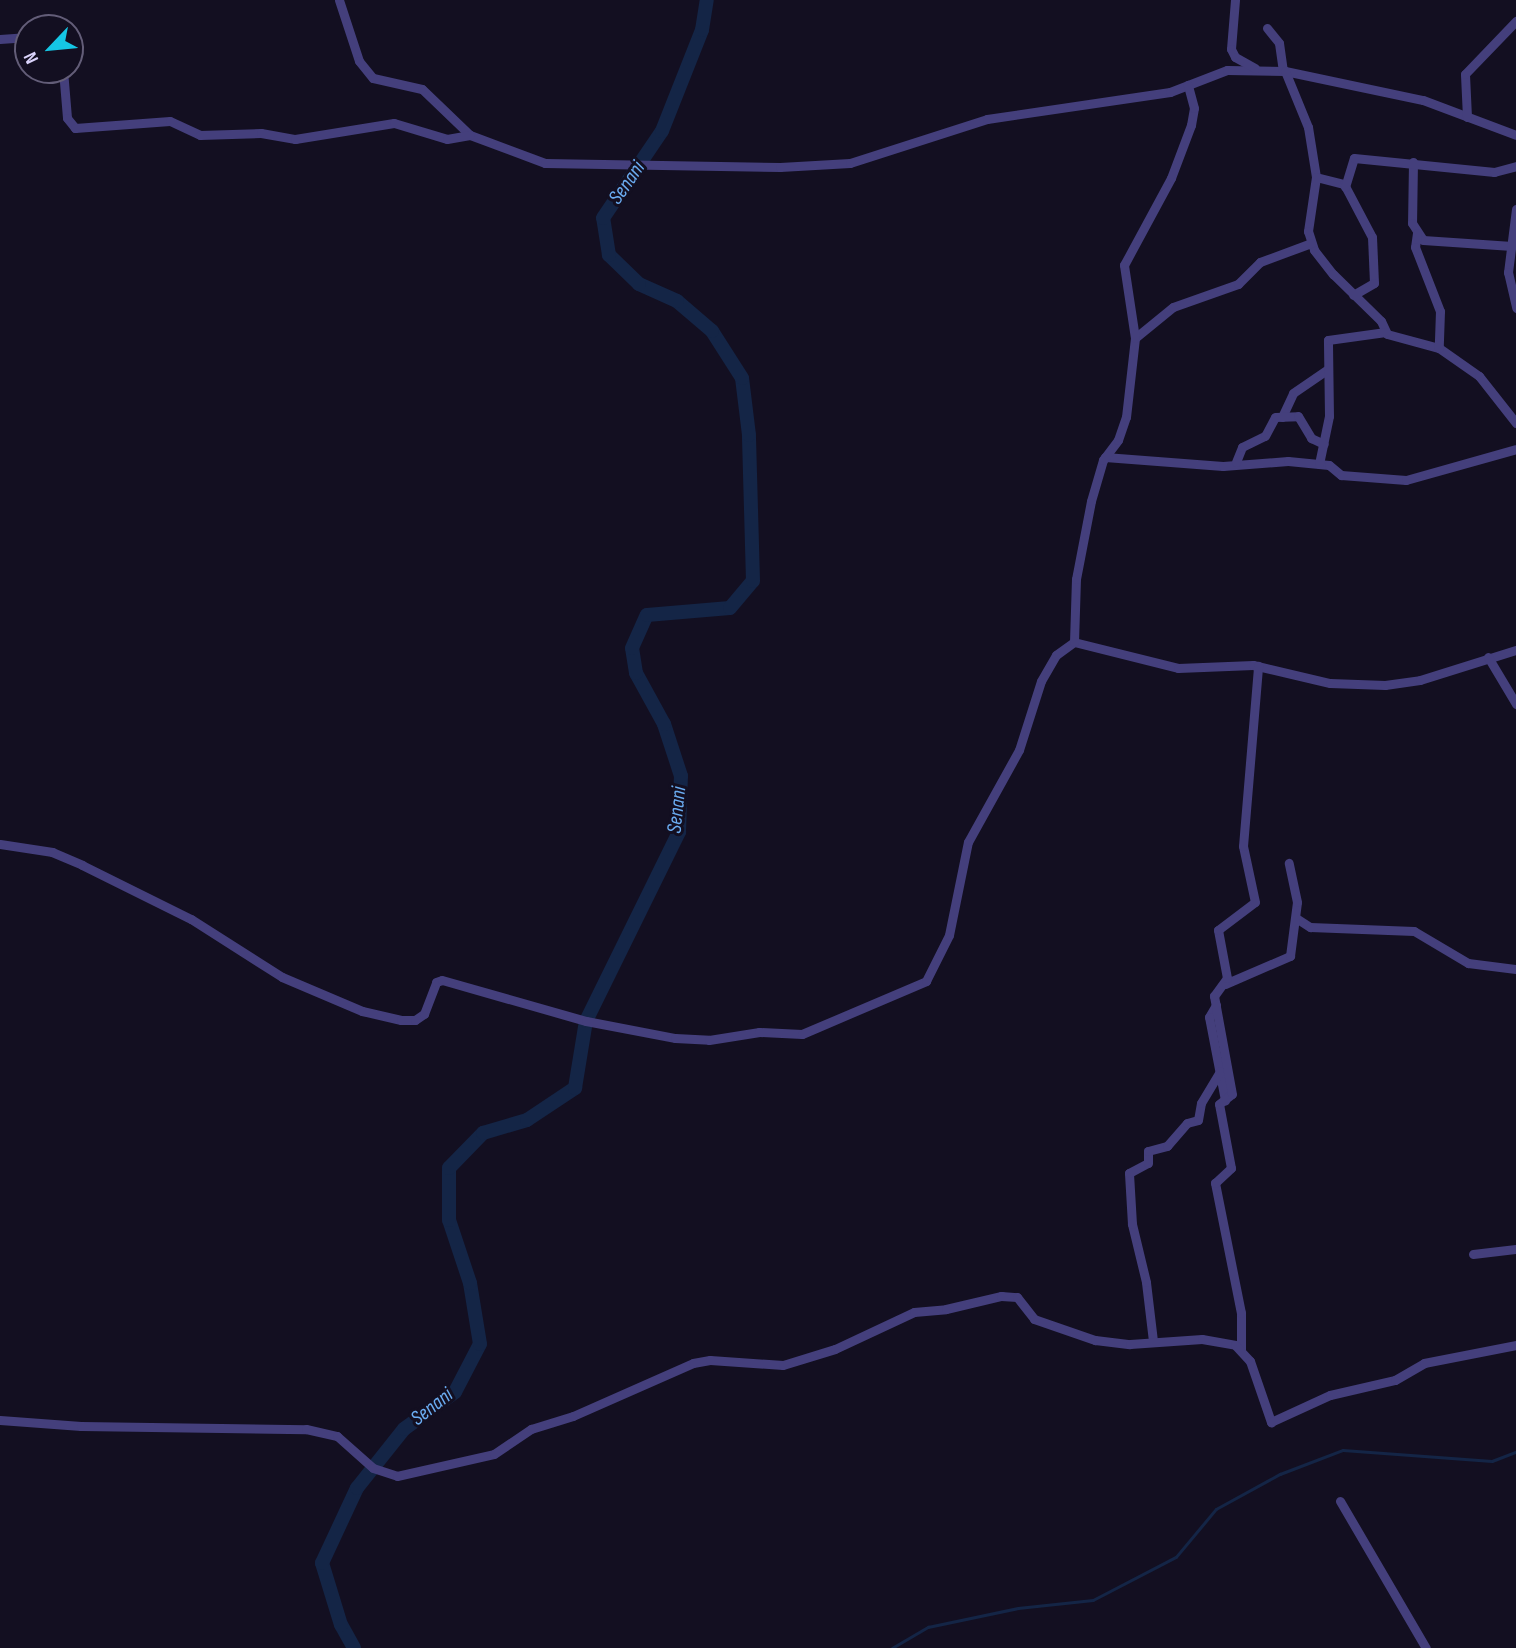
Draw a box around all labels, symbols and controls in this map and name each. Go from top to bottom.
north arrow [14,14,84,84]
text: N [19,48,44,67]
water label: Senani [603,157,651,209]
water label: Senani [662,785,692,835]
water label: Senani [406,1383,458,1431]

